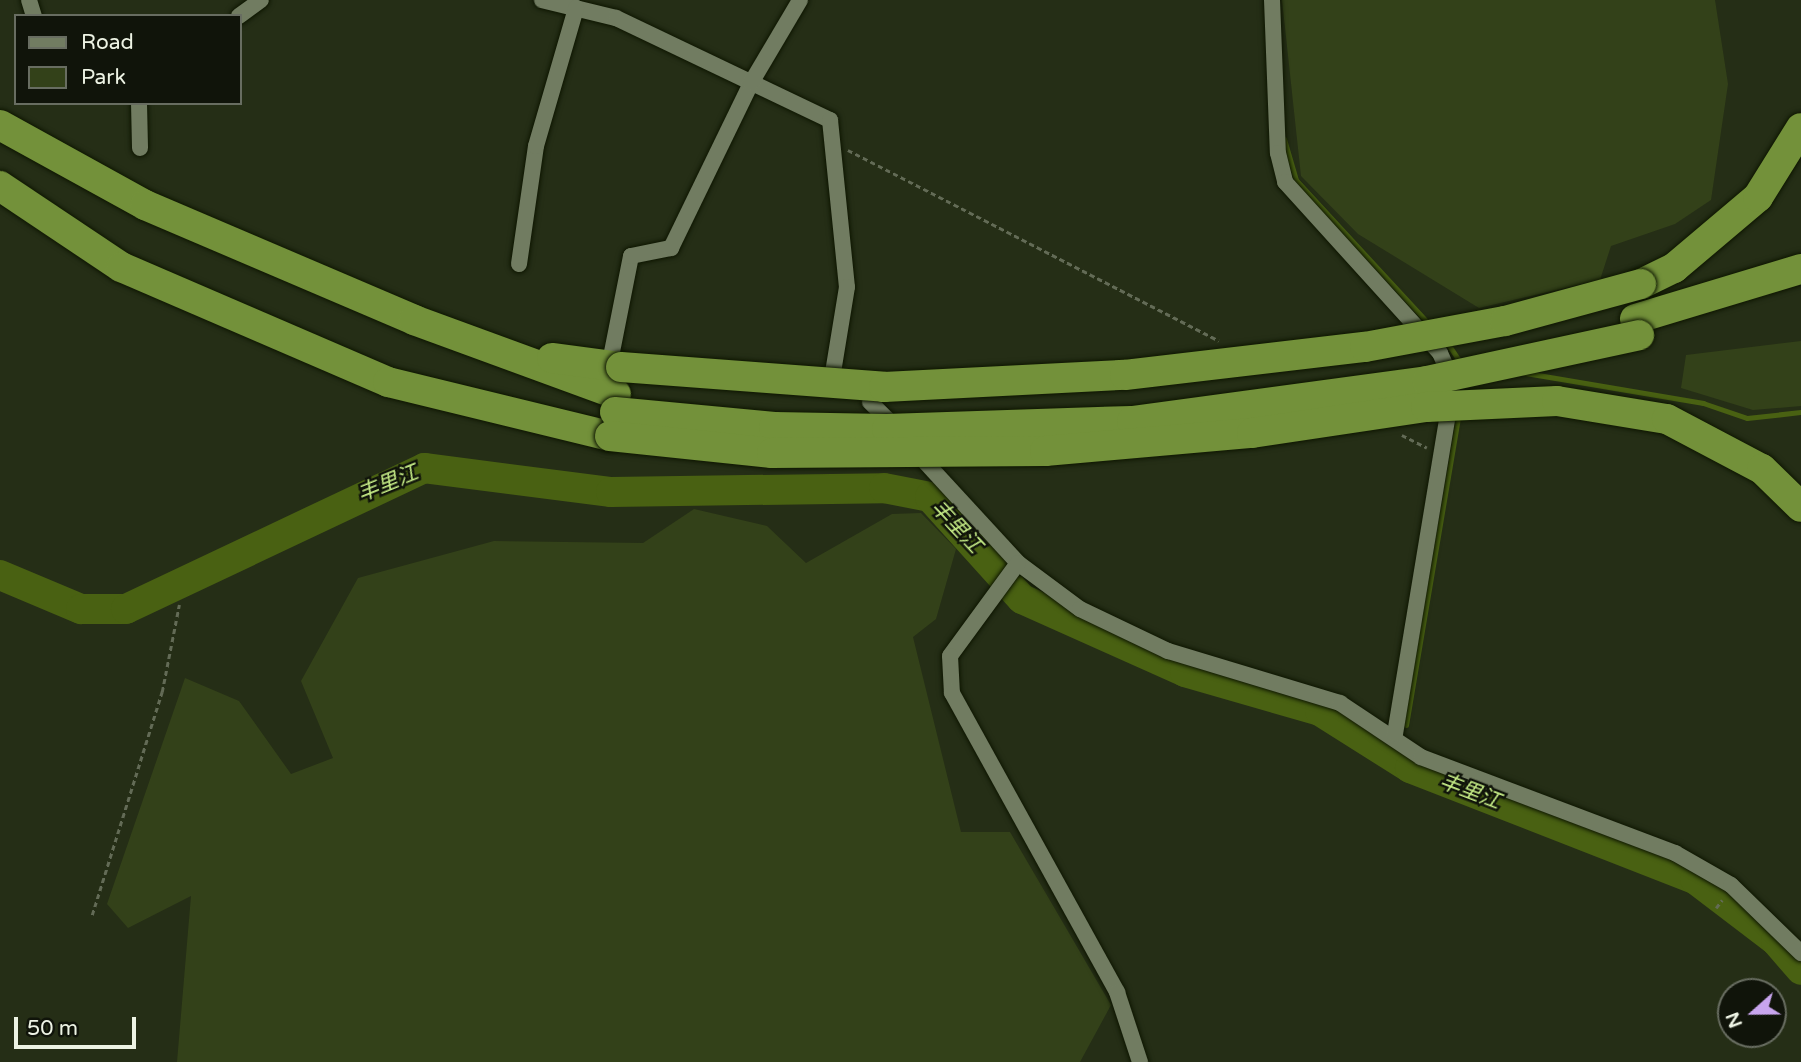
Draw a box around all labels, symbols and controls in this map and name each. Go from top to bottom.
legend [14,14,242,105]
text: Road [81,30,134,55]
text: Park [81,65,126,90]
water label: 丰里江 [354,461,422,507]
water label: 丰里江 [925,495,987,559]
water label: 丰里江 [1436,769,1504,815]
north arrow [1717,978,1787,1048]
scale bar [18,1002,140,1046]
text: N [1721,1009,1747,1031]
text: 50 m [27,1016,78,1041]

